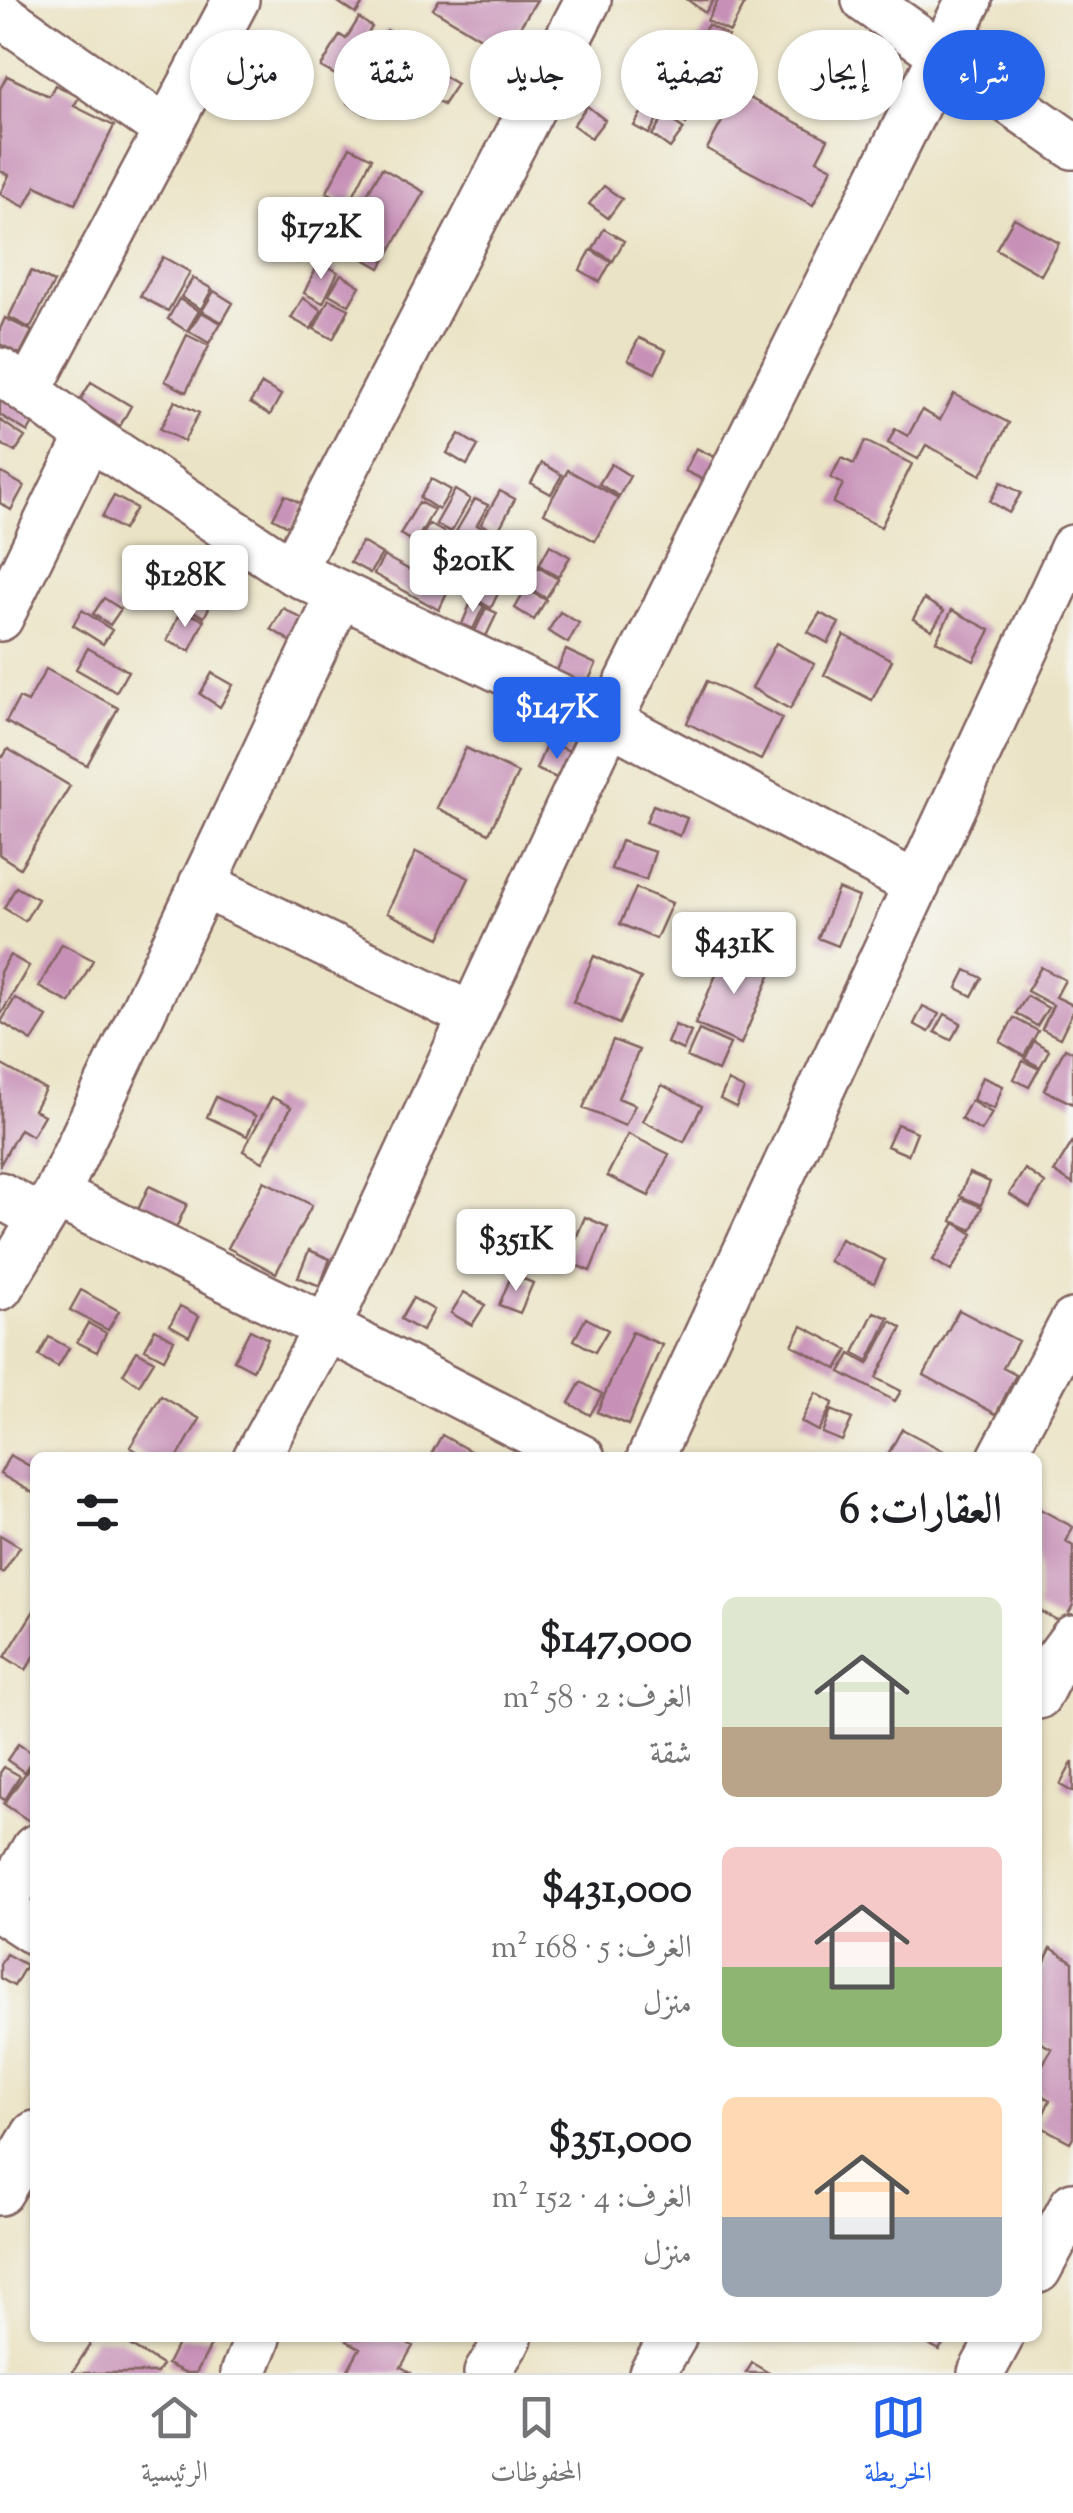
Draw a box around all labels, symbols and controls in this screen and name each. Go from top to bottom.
chip: منزل [190,30,314,120]
chip: شقة [334,30,450,120]
chip: جديد [470,30,601,120]
chip: تصفية [621,30,758,120]
chip: إيجار [778,30,903,120]
chip: شراء [923,30,1045,120]
pin: $172K [251,197,391,282]
text: $172K [280,206,362,252]
pin: $201K [403,530,543,615]
text: $201K [432,539,514,585]
pin: $128K [115,545,255,630]
text: $128K [144,554,226,600]
pin: $147K [487,677,627,762]
text: $147K [515,686,599,732]
pin: $431K [664,912,804,997]
text: $431K [694,921,774,967]
pin: $351K [446,1209,586,1294]
text: $351K [479,1218,553,1264]
text: العقارات: 6 [839,1482,1002,1542]
icon: filters [70,1485,125,1540]
text: $147,000 [539,1611,692,1671]
icon: home [802,1637,922,1757]
text: الغرف: 2 · 58 m² [502,1676,692,1722]
text: شقة [650,1732,692,1778]
text: $431,000 [541,1861,692,1921]
icon: home [802,1887,922,2007]
text: الغرف: 5 · 168 m² [491,1926,692,1972]
text: منزل [643,1982,692,2028]
text: $351,000 [548,2111,692,2171]
icon: home [802,2137,922,2257]
text: الغرف: 4 · 152 m² [491,2176,692,2222]
text: منزل [643,2232,692,2278]
tab: الرئيسية [141,2390,208,2499]
tab: المحفوظات [490,2390,582,2499]
tab: الخريطة [864,2390,932,2499]

